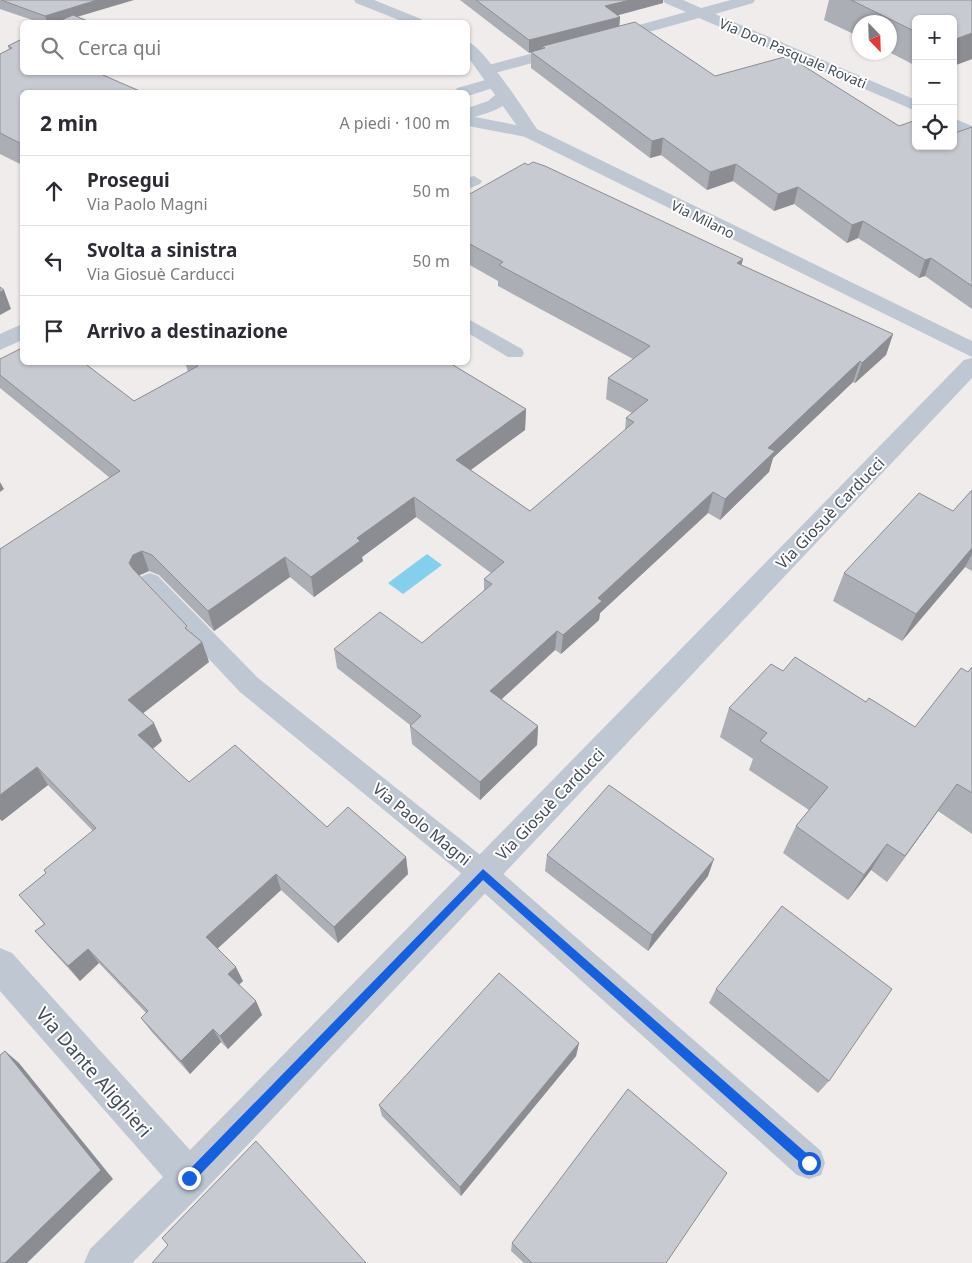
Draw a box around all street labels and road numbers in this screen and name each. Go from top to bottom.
street label: Via Don Pasquale Rovati [716,13,870,93]
street label: Via Milano [668,195,738,243]
street label: Via Giosuè Carducci [771,452,889,574]
street label: Via Giosuè Carducci [491,743,609,865]
street label: Via Paolo Magni [368,778,476,870]
street label: Via Dante Alighieri [30,1001,158,1143]

